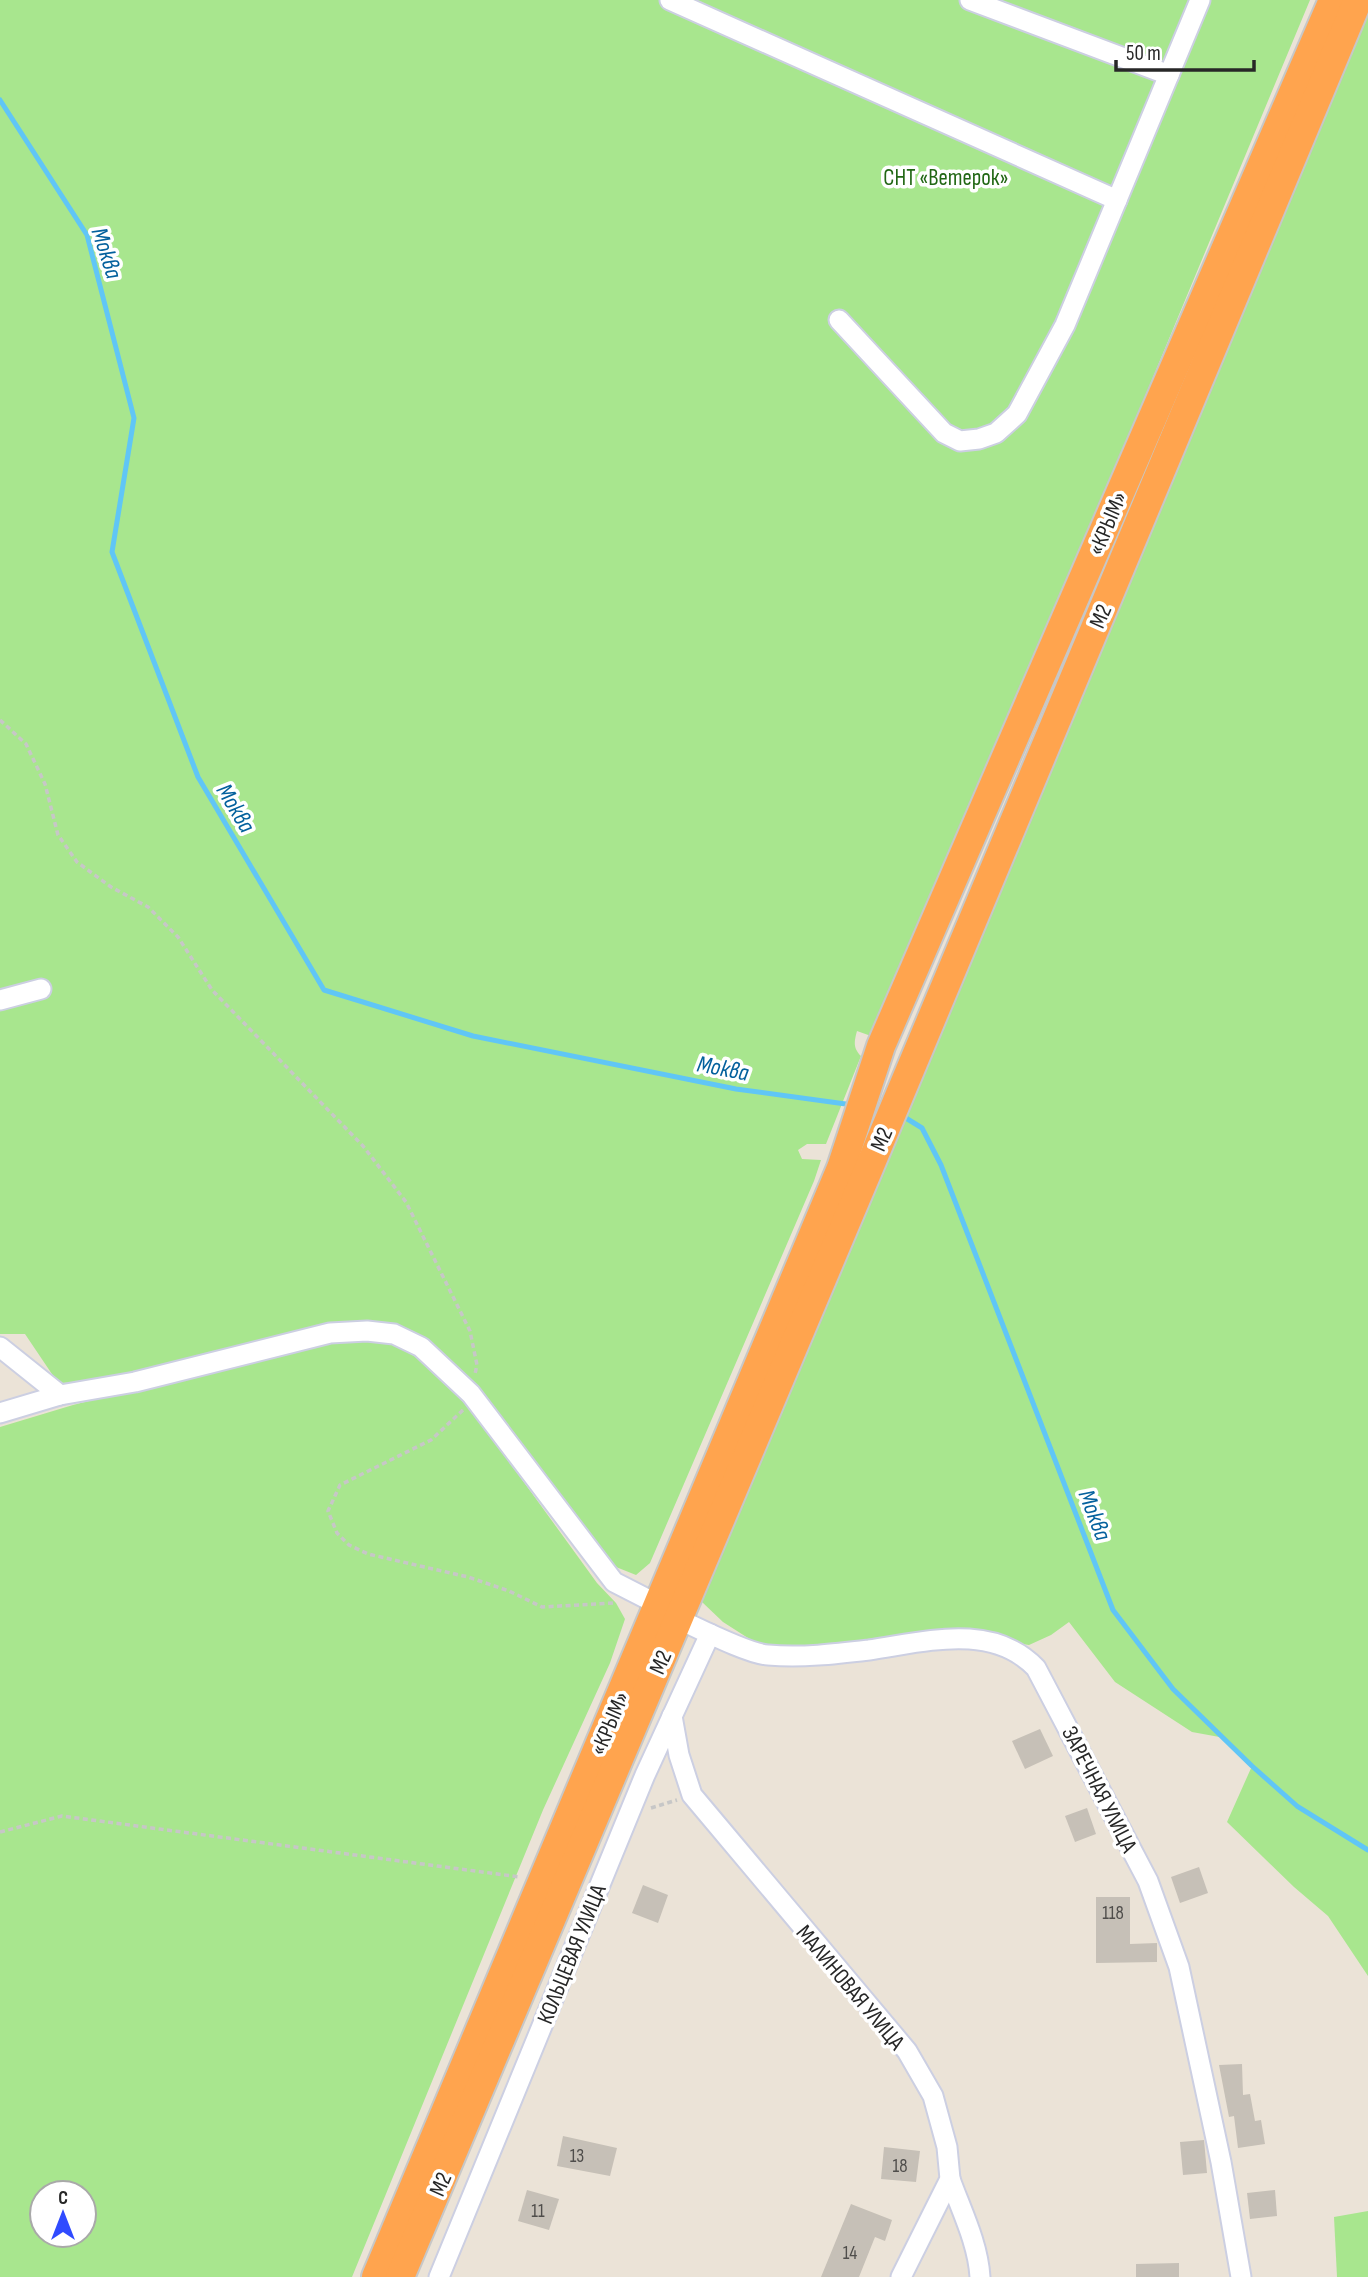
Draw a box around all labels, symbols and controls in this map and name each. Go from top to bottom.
scale bar [1116,28,1254,72]
text: 50 m [1126,41,1161,66]
park label: СНТ «Ветерок» [883,164,1009,192]
water label: Моква [85,224,128,283]
street label: «КРЫМ» [1082,487,1134,559]
street label: М2 [1084,600,1118,633]
water label: Моква [210,778,262,838]
water label: Моква [695,1049,752,1088]
street label: М2 [865,1123,899,1156]
water label: Моква [1072,1486,1118,1545]
street label: М2 [644,1646,678,1679]
street label: «КРЫМ» [584,1687,636,1759]
street label: ЗАРЕЧНАЯ УЛИЦА [1055,1722,1143,1857]
street label: КОЛЬЦЕВАЯ УЛИЦА [531,1880,613,2028]
house number: 118 [1102,1902,1124,1925]
street label: МАЛИНОВАЯ УЛИЦА [790,1920,911,2056]
house number: 13 [570,2145,584,2168]
house number: 18 [893,2155,907,2178]
street label: М2 [424,2168,458,2201]
north arrow [28,2179,98,2249]
text: С [58,2187,68,2210]
house number: 11 [531,2200,545,2223]
house number: 14 [843,2242,857,2265]

